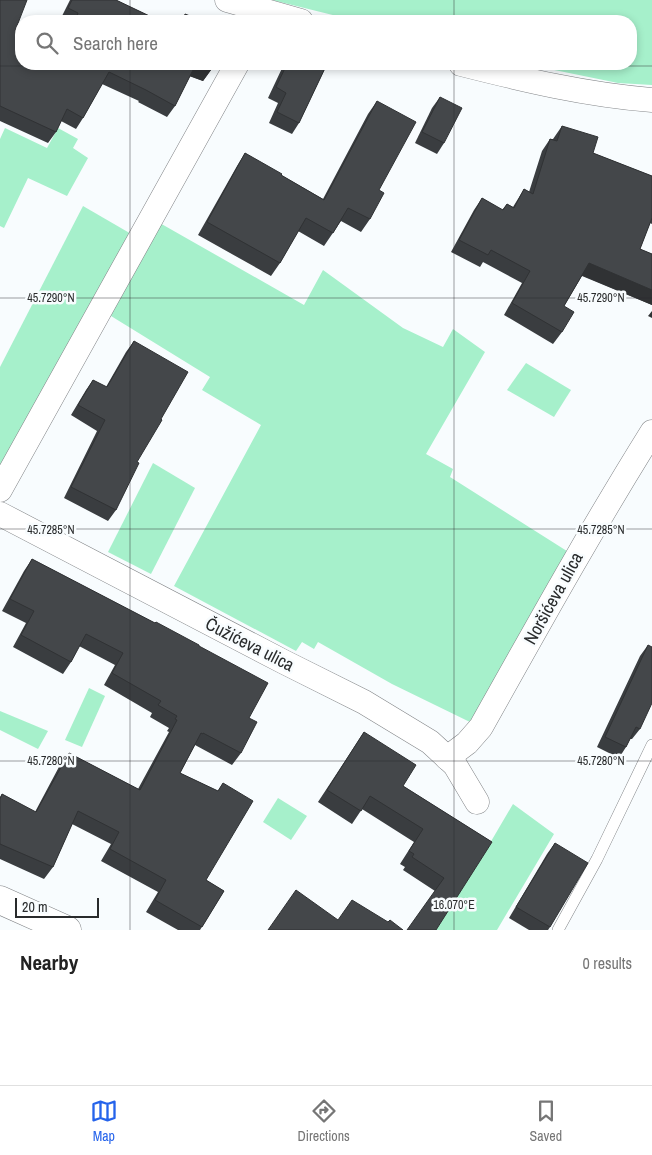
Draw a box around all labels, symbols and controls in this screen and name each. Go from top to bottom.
search box [15,15,637,70]
icon: search [33,29,61,57]
text: Search here [73,30,158,56]
text: 45.7290°N [27,290,75,306]
text: 45.7290°N [577,290,625,306]
text: 45.7285°N [27,522,75,538]
text: 45.7285°N [577,522,625,538]
street label: Noršićeva ulica [517,547,589,649]
street label: Čužićeva ulica [201,611,299,677]
text: 45.7280°N [27,753,75,769]
text: 45.7280°N [577,753,625,769]
scale bar [15,895,99,918]
text: 16.070°E [433,897,475,913]
text: 20 m [22,898,48,916]
text: Nearby [20,948,78,977]
text: 0 results [582,952,632,974]
tab: Map [90,1097,118,1145]
tab: Directions [298,1097,350,1145]
tab: Saved [530,1097,562,1145]

